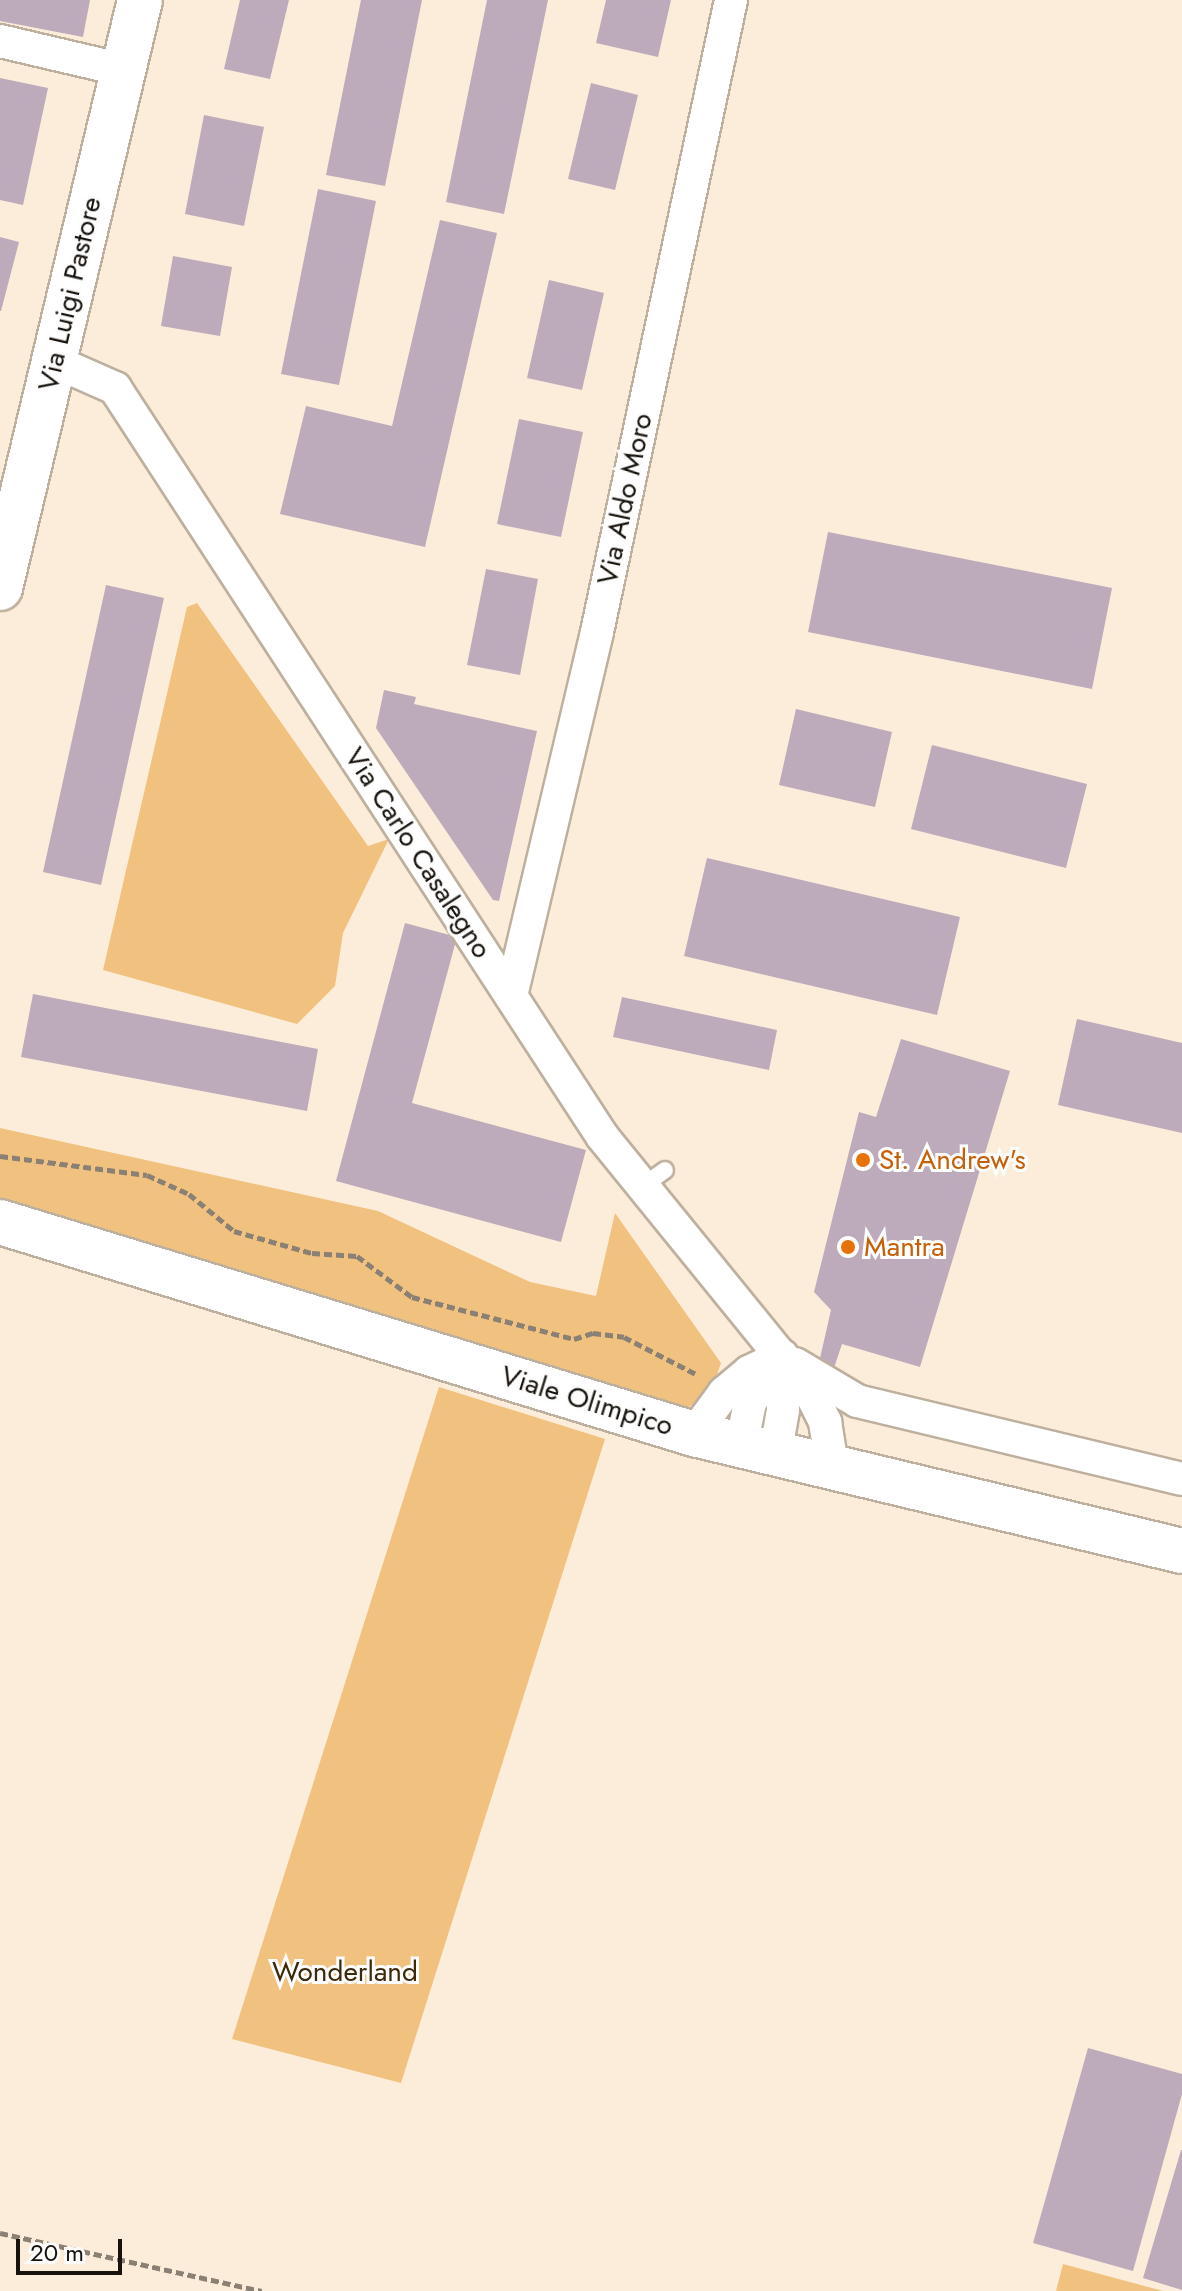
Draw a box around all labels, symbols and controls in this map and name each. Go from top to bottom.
street label: Via Luigi Pastore [31,194,109,394]
street label: Via Aldo Moro [590,410,660,588]
street label: Via Carlo Casalegno [337,741,499,965]
place label: St. Andrew's [879,1143,1026,1177]
marker: St. Andrew's [854,1151,872,1169]
place label: Mantra [864,1230,945,1264]
marker: Mantra [839,1238,857,1256]
street label: Viale Olimpico [497,1359,677,1443]
park label: Wonderland [272,1955,418,1989]
scale bar [20,2223,126,2273]
text: 20 m [30,2235,84,2270]

